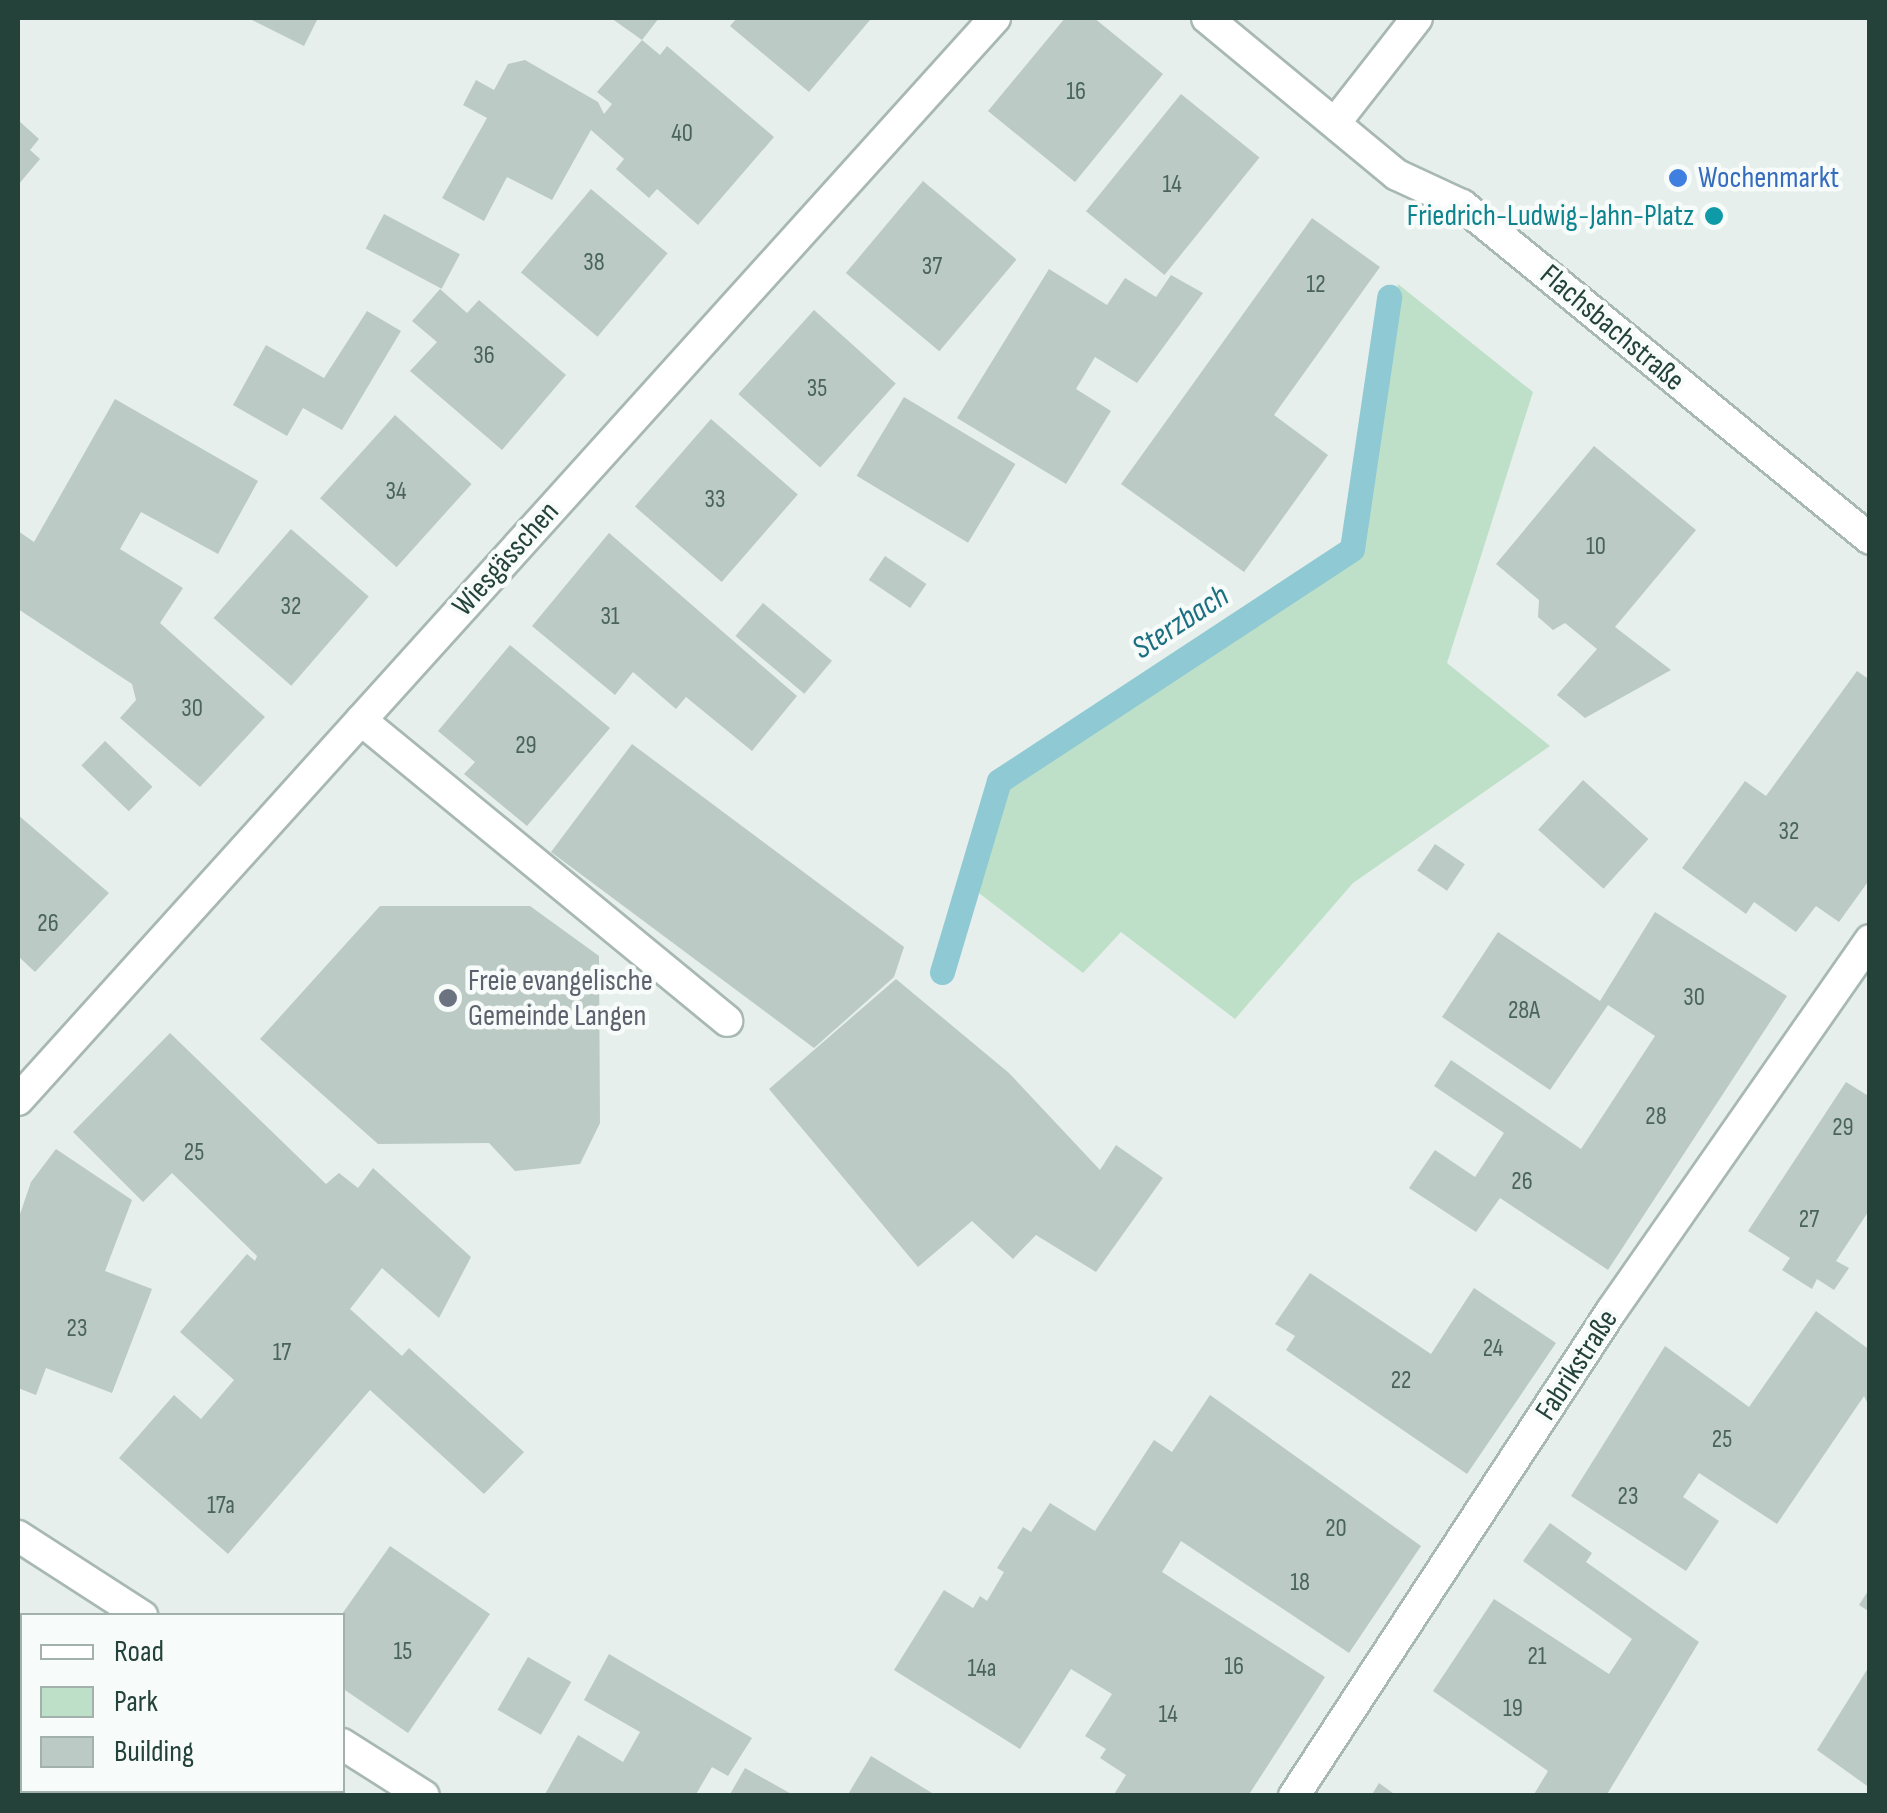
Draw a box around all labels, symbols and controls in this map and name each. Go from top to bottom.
house number: 16 [1066,77,1086,107]
house number: 40 [671,119,693,149]
place label: Wochenmarkt [1698,160,1839,196]
marker: Wochenmarkt [1667,167,1689,189]
house number: 14 [1162,170,1182,200]
place label: Friedrich-Ludwig-Jahn-Platz [1407,198,1694,234]
marker: Friedrich-Ludwig-Jahn-Platz [1703,205,1725,227]
house number: 38 [583,248,605,278]
house number: 37 [922,252,942,282]
street label: Flachsbachstraße [1533,257,1691,399]
house number: 12 [1306,270,1326,300]
house number: 36 [473,341,495,371]
house number: 35 [807,374,827,404]
house number: 34 [386,477,406,507]
house number: 33 [705,485,725,515]
street label: Wiesgässchen [445,494,567,624]
house number: 10 [1586,532,1606,562]
water label: Sterzbach [1126,578,1236,668]
house number: 32 [281,592,301,622]
house number: 31 [600,602,620,632]
house number: 30 [181,694,203,724]
house number: 29 [515,731,537,761]
house number: 32 [1779,817,1799,847]
house number: 26 [37,909,59,939]
place label: Freie evangelische Gemeinde Langen [468,963,653,1034]
house number: 30 [1683,983,1705,1013]
marker: Freie evangelische Gemeinde Langen [437,987,459,1009]
house number: 28A [1508,996,1540,1026]
house number: 28 [1645,1102,1667,1132]
house number: 29 [1832,1113,1854,1143]
house number: 25 [184,1138,204,1168]
house number: 26 [1511,1167,1533,1197]
house number: 27 [1799,1205,1819,1235]
street label: Fabrikstraße [1528,1303,1626,1427]
house number: 23 [67,1314,87,1344]
house number: 24 [1483,1334,1503,1364]
house number: 17 [273,1338,291,1368]
house number: 22 [1391,1366,1411,1396]
house number: 25 [1712,1425,1732,1455]
house number: 23 [1618,1482,1638,1512]
house number: 17a [207,1491,235,1521]
house number: 20 [1325,1514,1347,1544]
house number: 18 [1290,1568,1310,1598]
legend [20,1613,345,1793]
text: Road [114,1634,164,1670]
house number: 15 [394,1637,412,1667]
house number: 21 [1527,1642,1547,1672]
house number: 16 [1224,1652,1244,1682]
house number: 14a [968,1654,996,1684]
text: Park [114,1684,158,1720]
house number: 19 [1503,1694,1523,1724]
house number: 14 [1158,1700,1178,1730]
text: Building [114,1734,194,1770]

